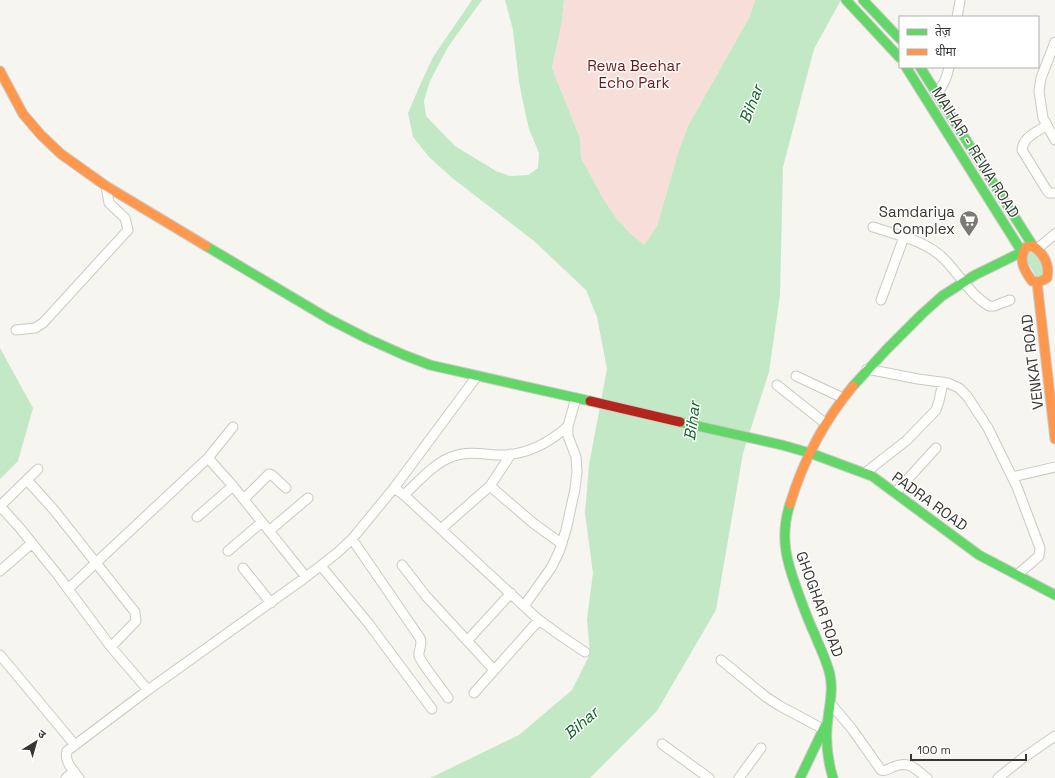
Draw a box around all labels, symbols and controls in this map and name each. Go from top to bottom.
legend [899,16,1039,68]
text: तेज़ [935,24,952,40]
text: धीमा [935,44,957,60]
park label: Rewa Beehar Echo Park [587,56,681,92]
water label: Bihar [734,80,769,126]
street label: MAIHAR - REWA ROAD [928,83,1024,221]
place label: Samdariya Complex [879,202,955,238]
supermarket icon: Samdariya Complex [958,209,980,237]
street label: VENKAT ROAD [1017,313,1047,411]
water label: Bihar [679,398,705,442]
street label: PADRA ROAD [888,467,972,535]
street label: GHOGHAR ROAD [792,549,848,659]
water label: Bihar [559,701,604,744]
north arrow [16,722,56,762]
text: उ [35,726,49,742]
scale bar [911,736,1026,762]
text: 100 m [917,742,951,758]

